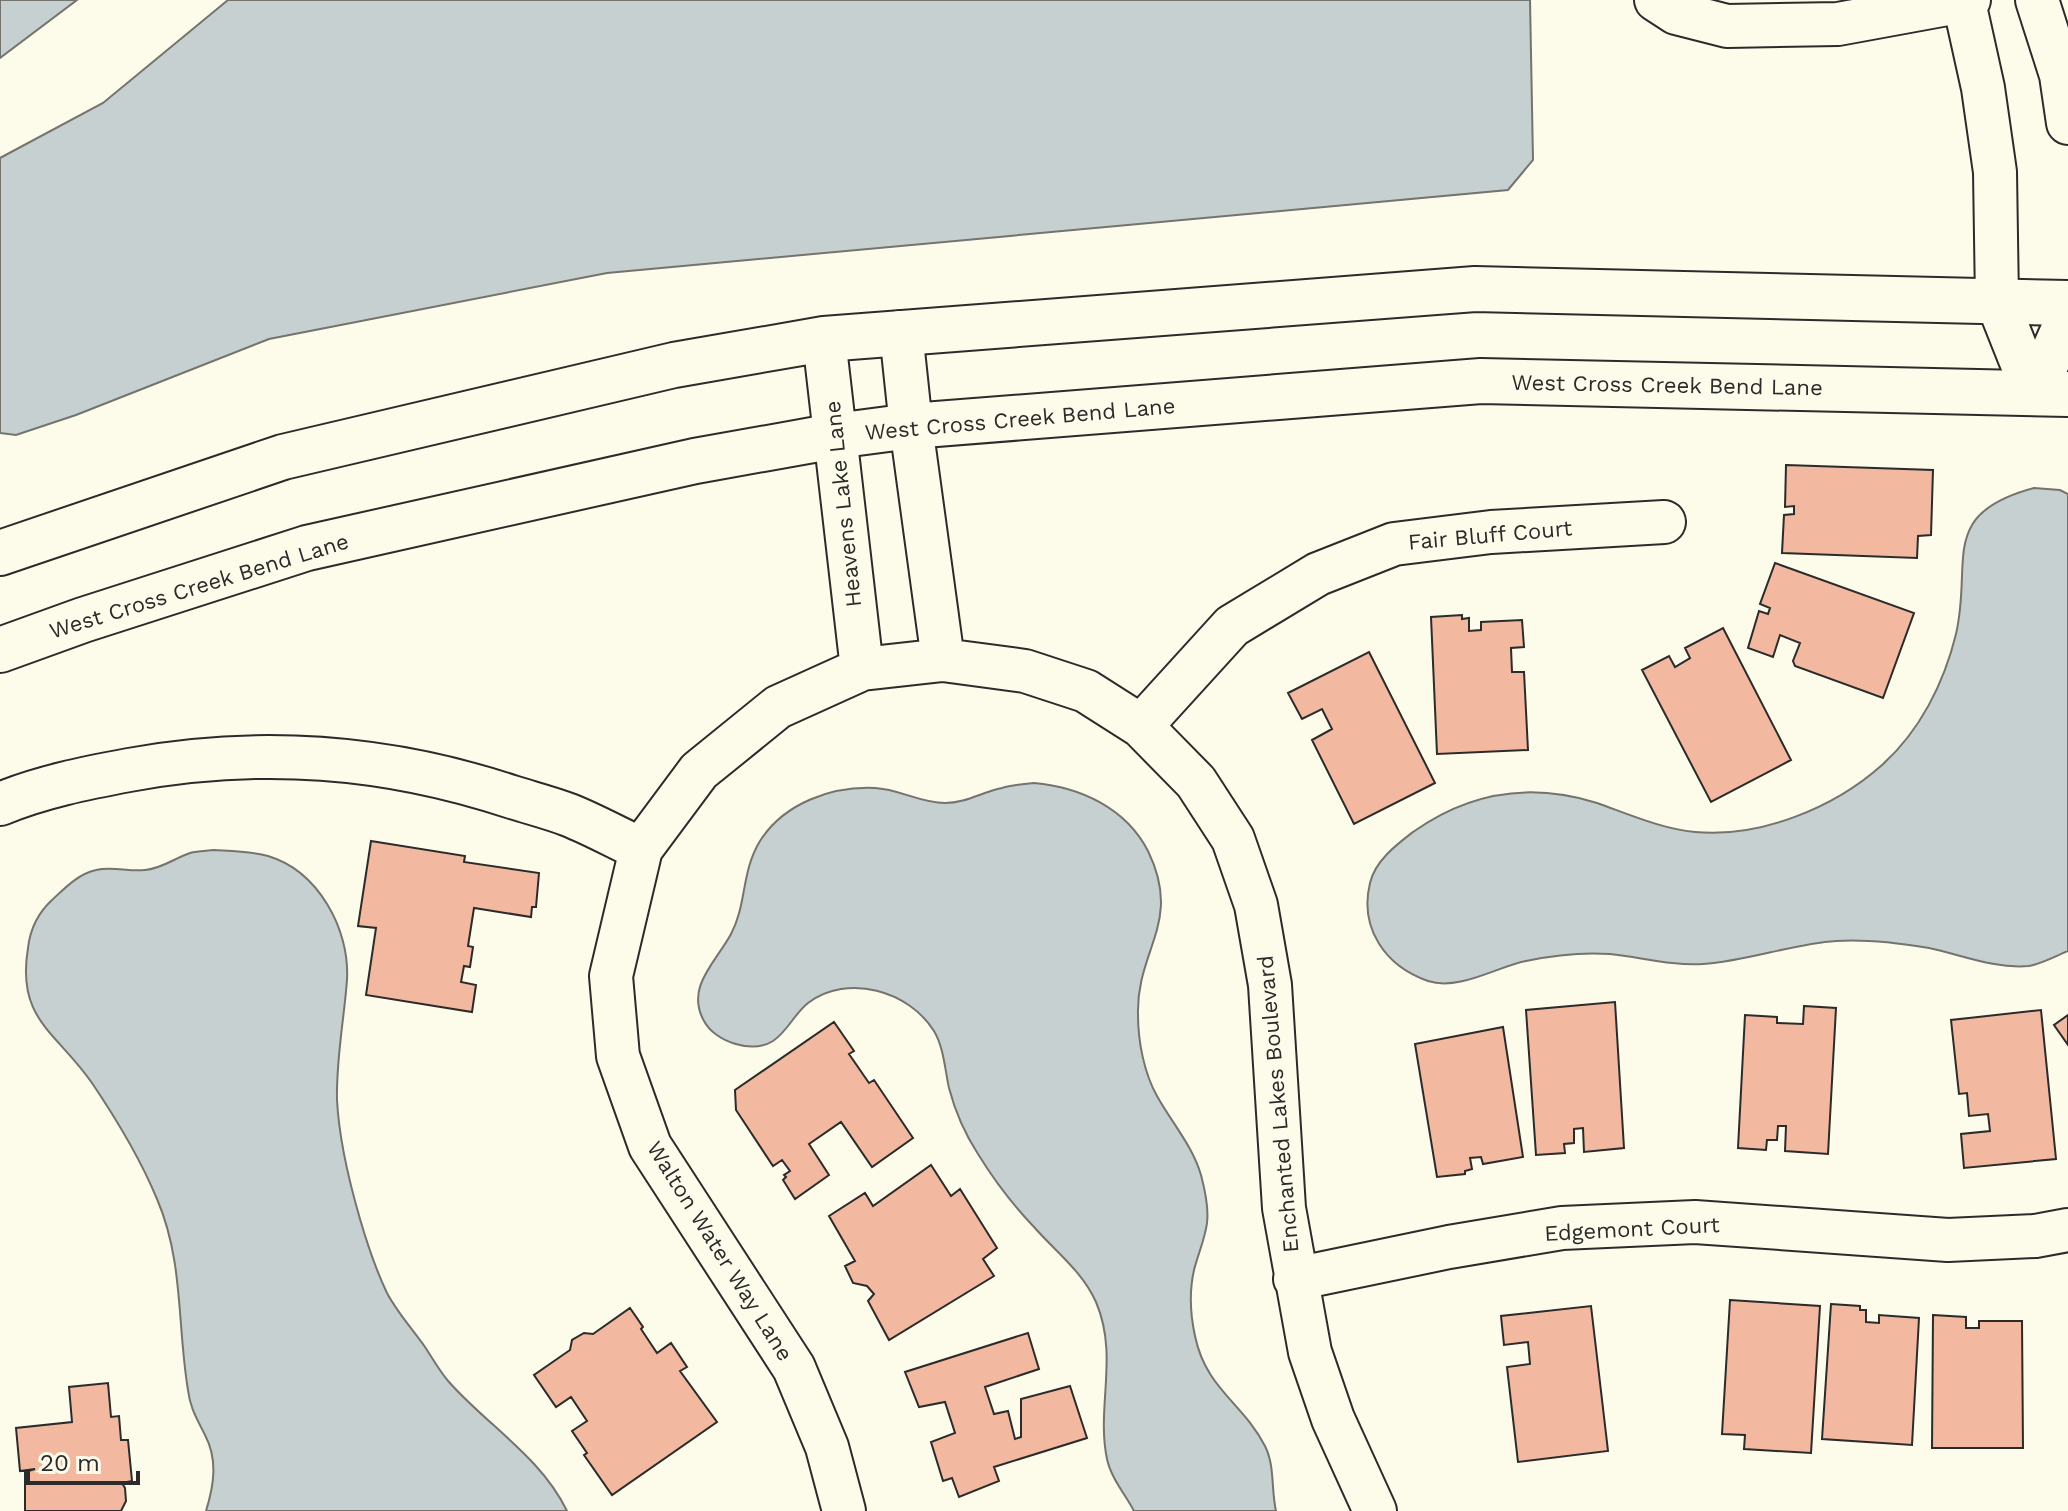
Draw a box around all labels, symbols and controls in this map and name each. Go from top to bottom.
street label: West Cross Creek Bend Lane [1511,370,1823,400]
street label: West Cross Creek Bend Lane [864,393,1176,445]
street label: Heavens Lake Lane [820,400,866,608]
street label: Fair Bluff Court [1407,515,1573,555]
street label: West Cross Creek Bend Lane [46,529,352,643]
street label: Enchanted Lakes Boulevard [1253,954,1303,1254]
street label: Walton Water Way Lane [642,1137,798,1365]
street label: Edgemont Court [1544,1212,1720,1246]
scale bar [28,1435,138,1485]
text: 20 m [40,1449,100,1477]

